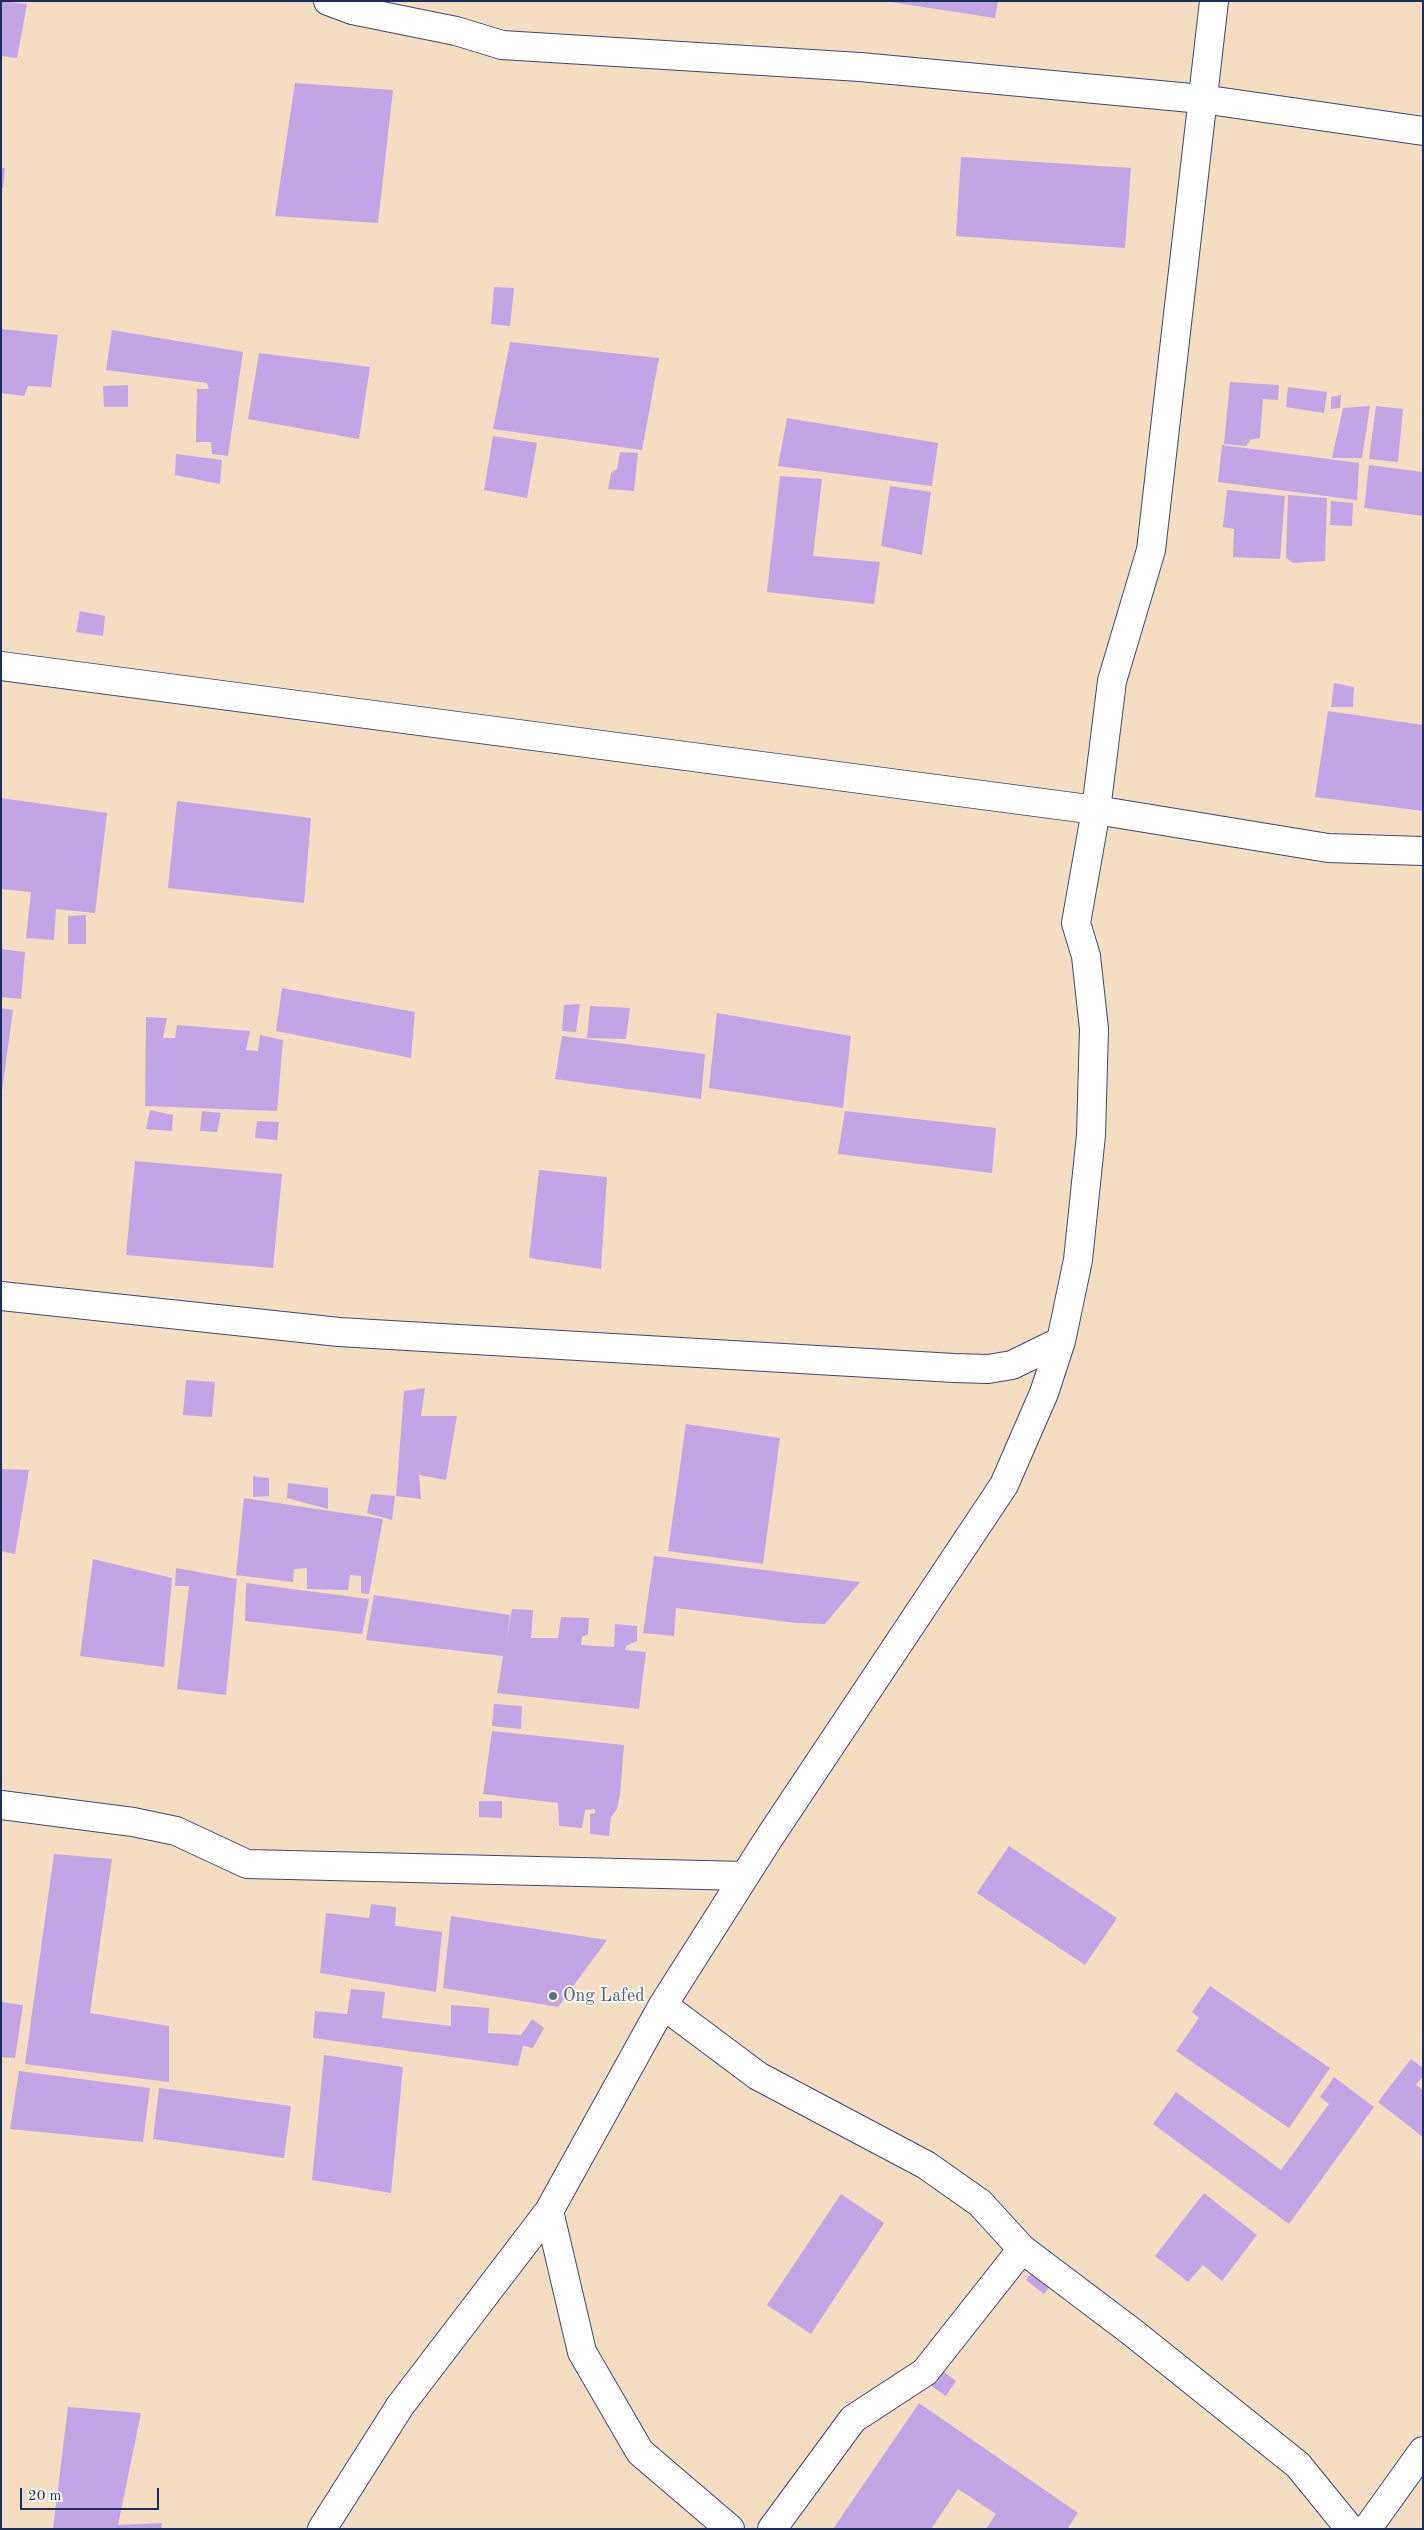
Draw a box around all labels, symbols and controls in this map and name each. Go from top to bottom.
place label: Ong Lafed [563,1985,645,2007]
marker: Ong Lafed [547,1990,559,2002]
scale bar [22,2478,161,2510]
text: 20 m [28,2489,62,2504]

